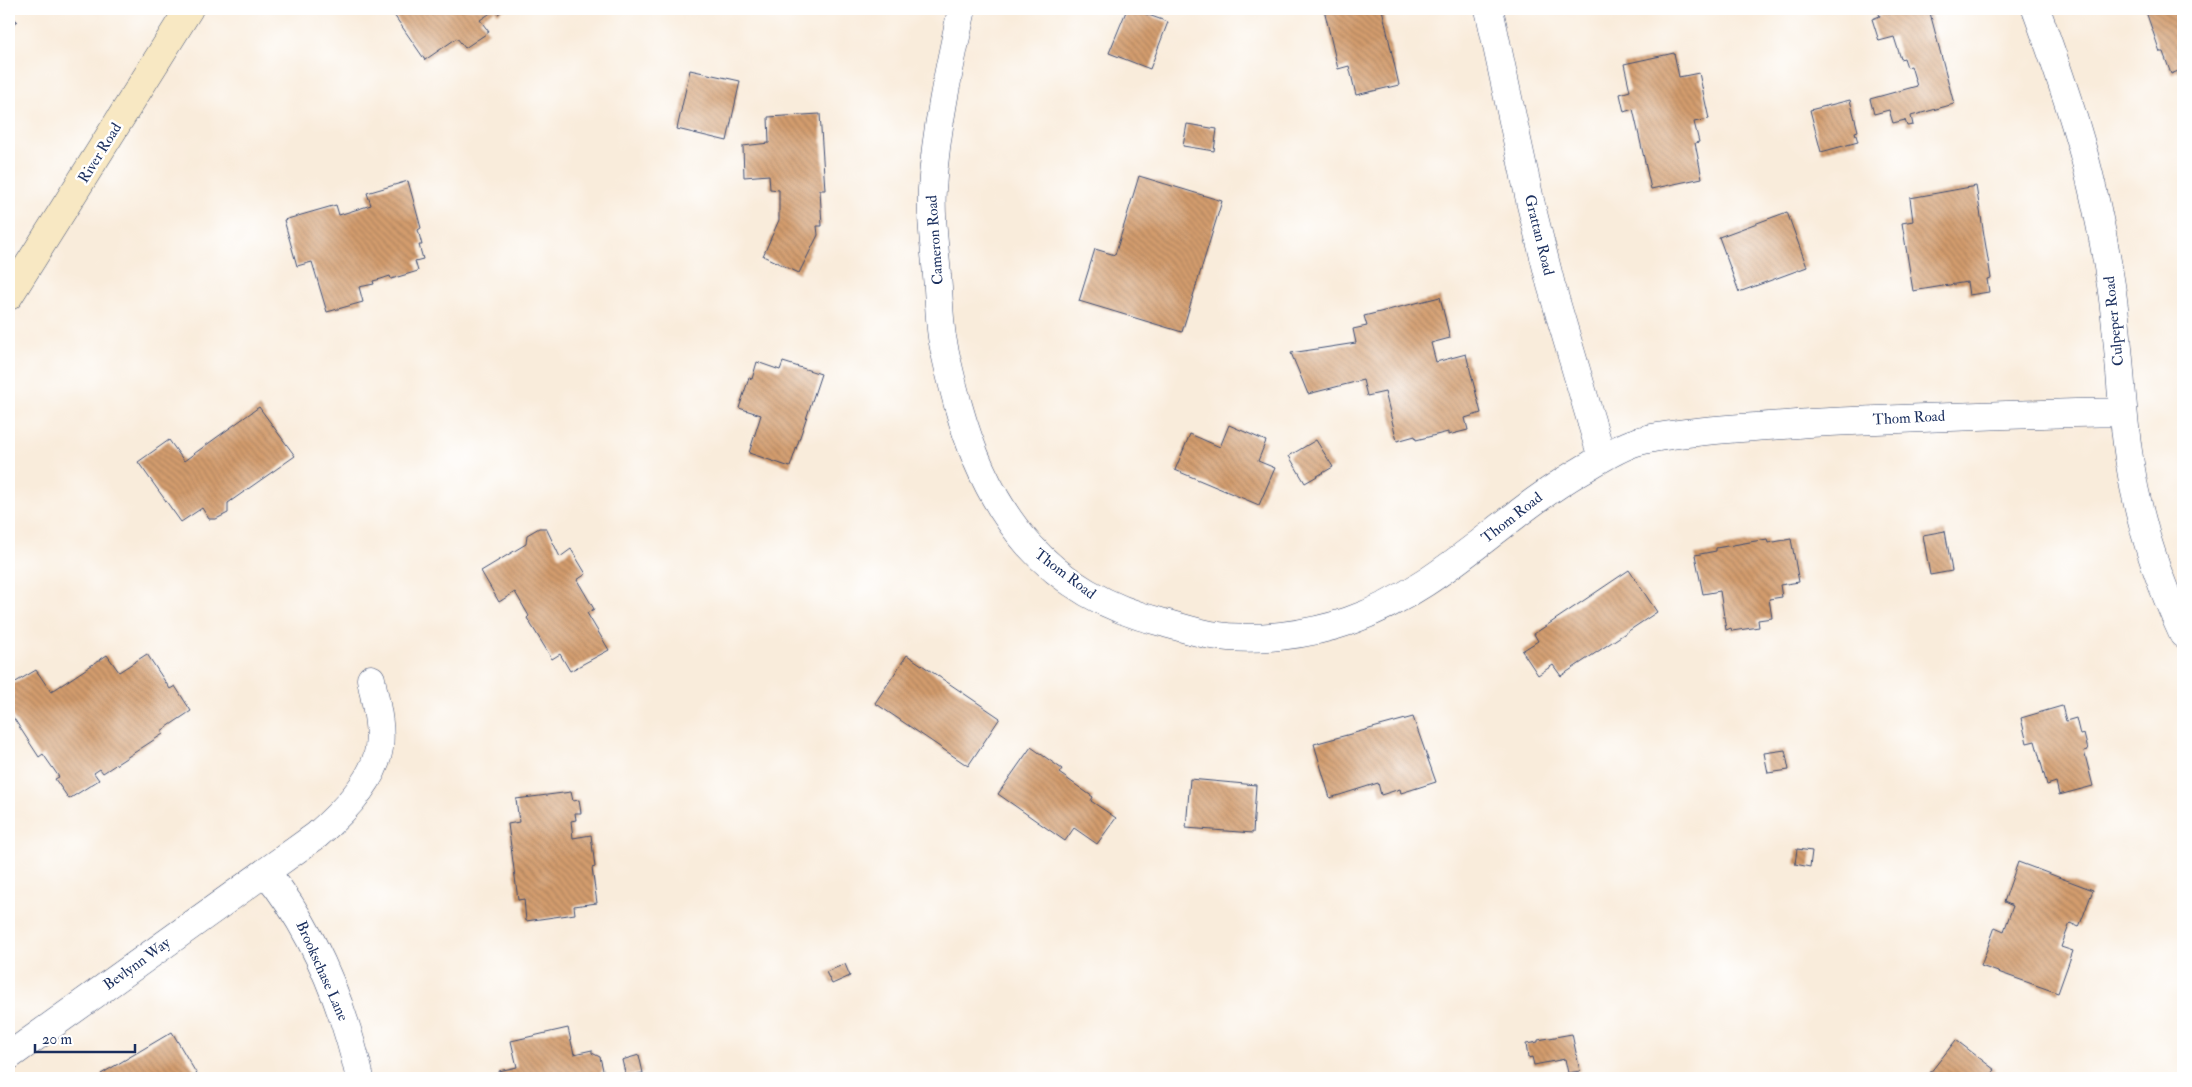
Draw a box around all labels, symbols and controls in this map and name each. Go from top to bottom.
street label: River Road [74,119,126,187]
street label: Grattan Road [1520,193,1558,278]
street label: Cameron Road [922,194,948,286]
street label: Culpeper Road [2100,274,2129,367]
street label: Thom Road [1872,407,1946,429]
street label: Thom Road [1478,488,1547,548]
street label: Thom Road [1030,545,1100,604]
street label: Brookschase Lane [291,918,353,1024]
street label: Bevlynn Way [100,933,174,995]
scale bar [35,1022,135,1054]
text: 20 m [42,1030,72,1049]

